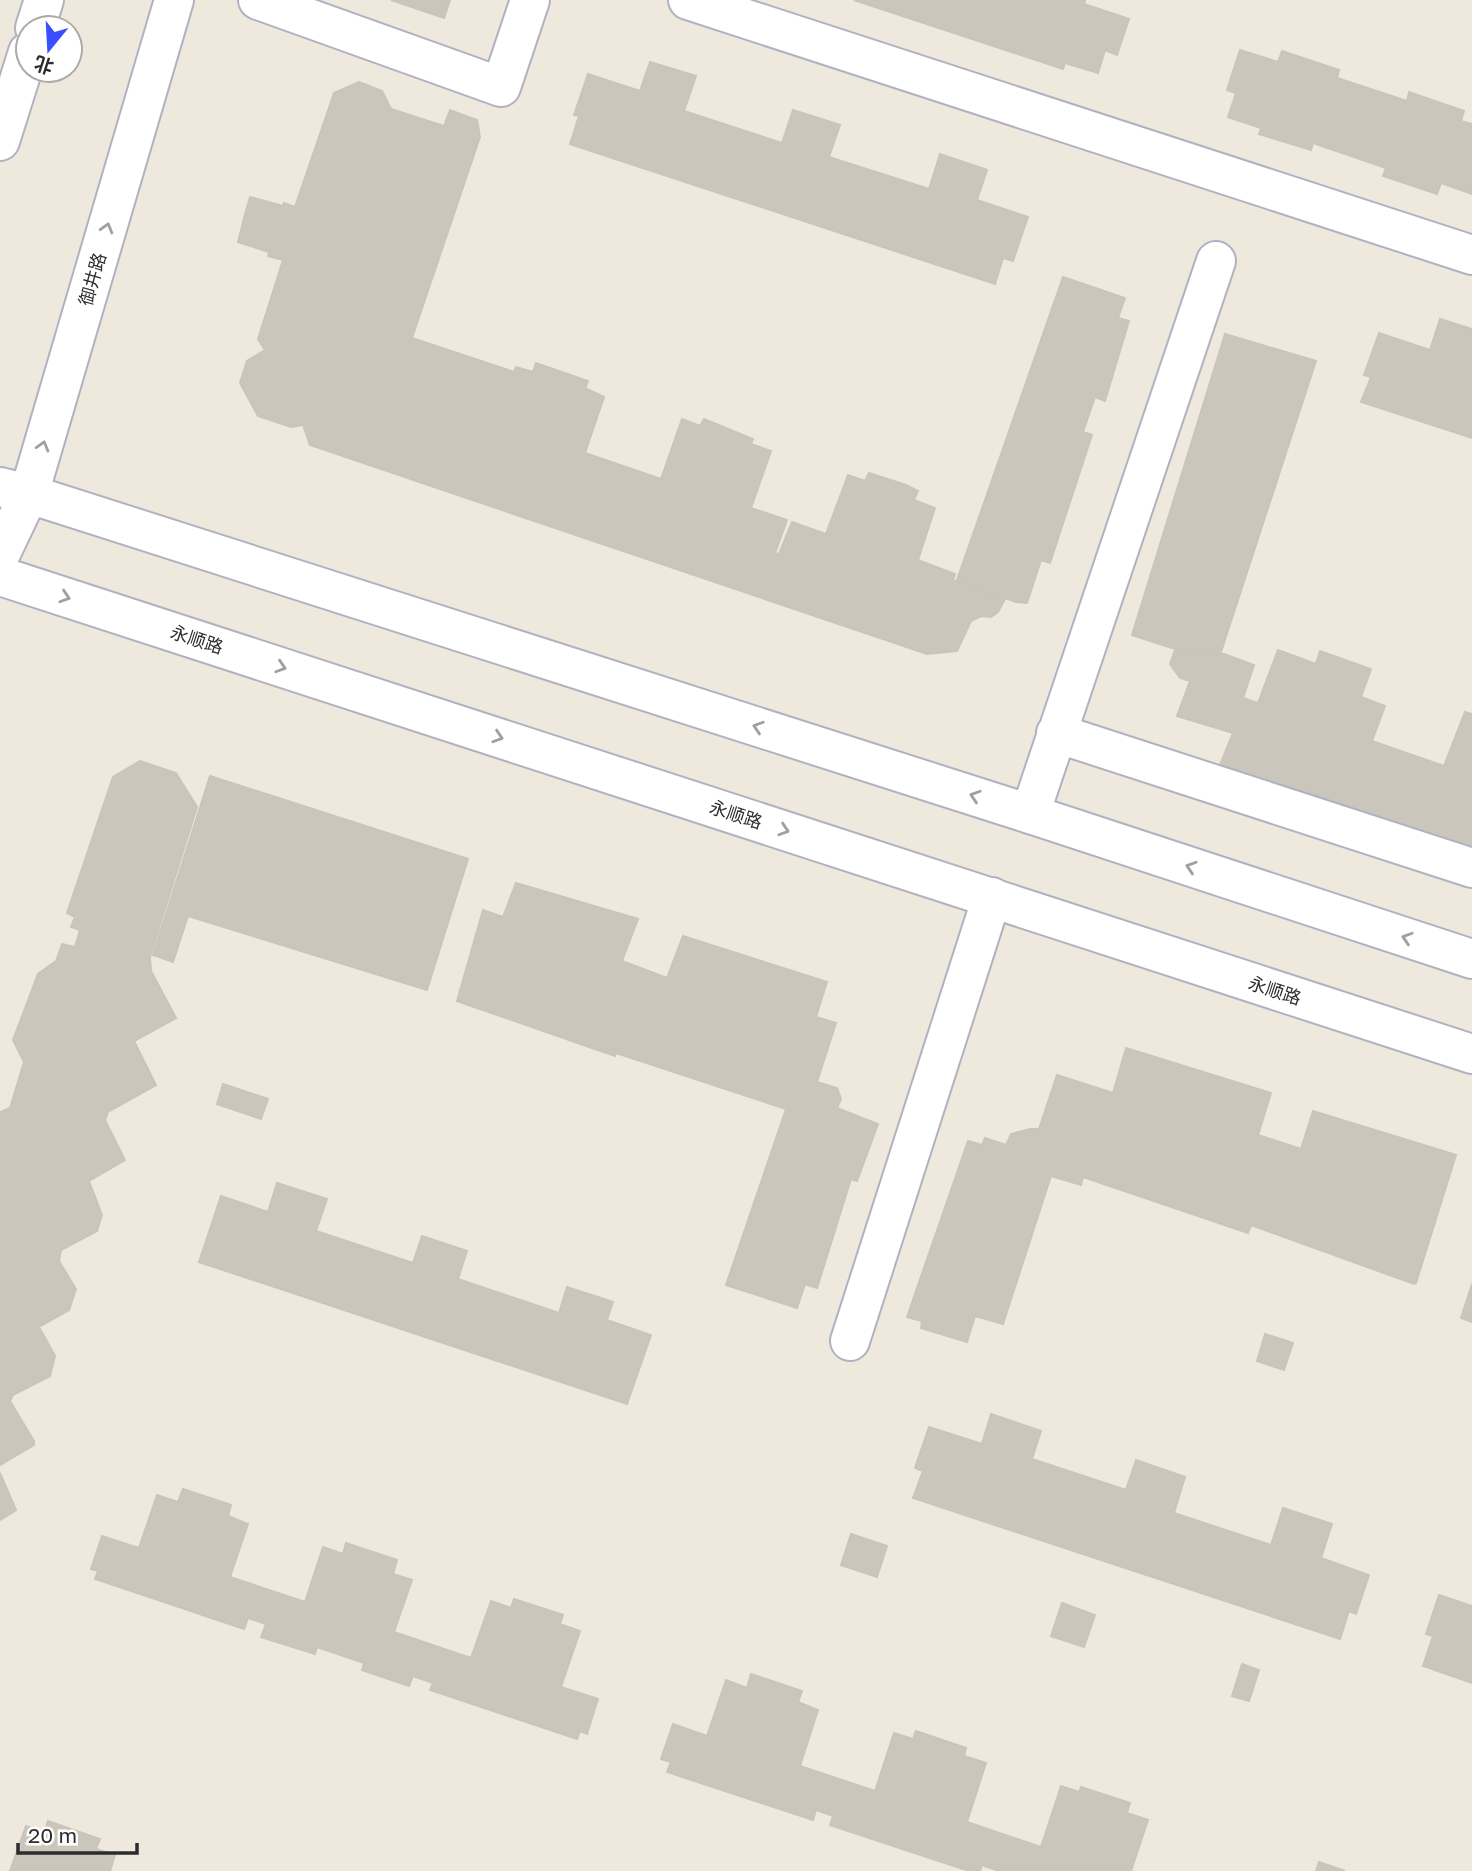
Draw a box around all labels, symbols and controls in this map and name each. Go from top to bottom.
north arrow [14,14,84,84]
text: 北 [31,52,56,80]
one-way arrow [98,222,113,234]
street label: 御井路 [74,250,110,308]
one-way arrow [34,440,49,452]
one-way arrow [58,589,71,603]
street label: 永顺路 [168,620,226,658]
one-way arrow [275,659,287,673]
one-way arrow [752,721,765,735]
one-way arrow [491,729,503,743]
one-way arrow [969,790,981,805]
street label: 永顺路 [707,795,765,833]
one-way arrow [778,821,790,836]
one-way arrow [1185,861,1198,875]
one-way arrow [1401,931,1413,946]
street label: 永顺路 [1246,971,1304,1009]
scale bar [18,1812,136,1856]
text: 20 m [28,1822,77,1848]

